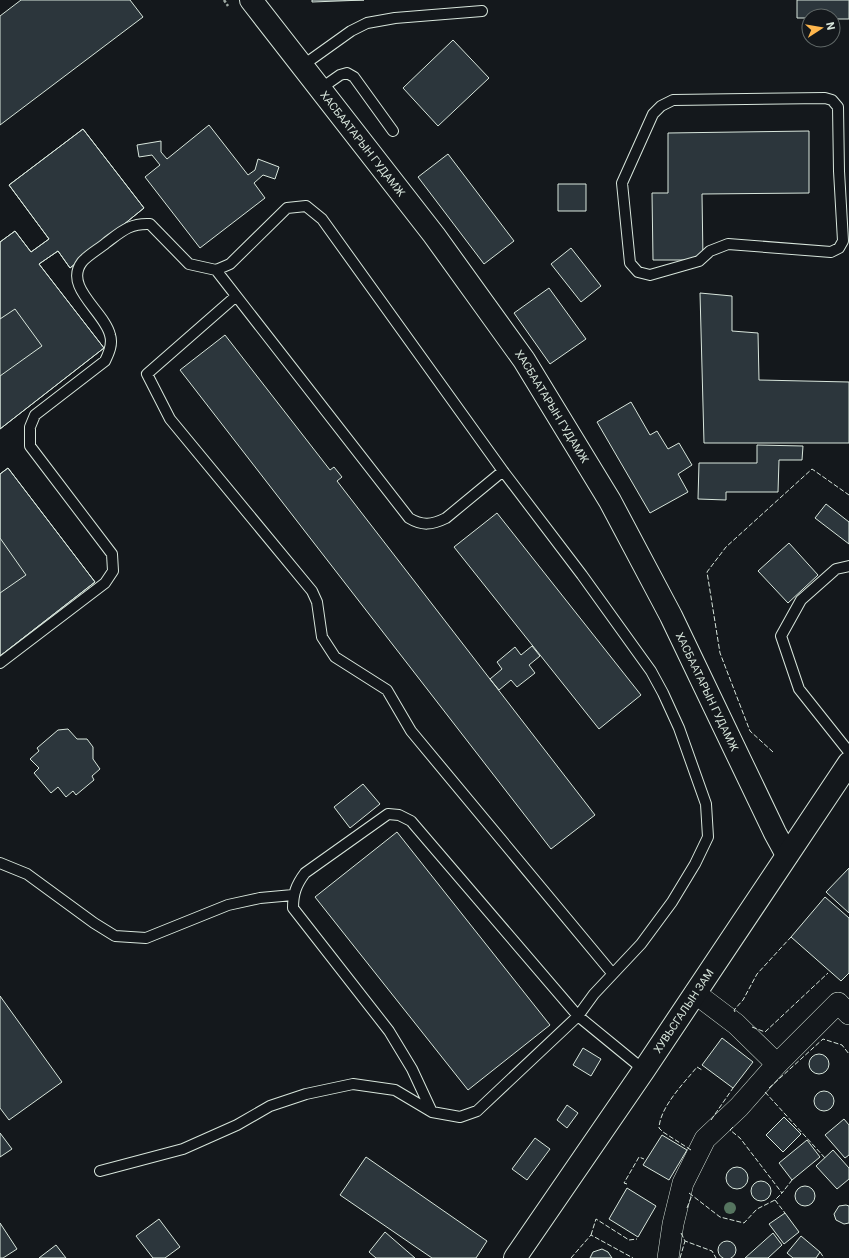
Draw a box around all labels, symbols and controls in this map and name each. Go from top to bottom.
north arrow [801,8,841,48]
text: N [823,21,838,31]
street label: ХАСБААТАРЫН ГУДАМЖ [318,88,408,199]
street label: ХАСБААТАРЫН ГУДАМЖ [512,347,592,465]
street label: ХАСБААТАРЫН ГУДАМЖ [673,630,741,753]
street label: ХУВЬСГАЛЫН ЗАМ [651,966,716,1055]

